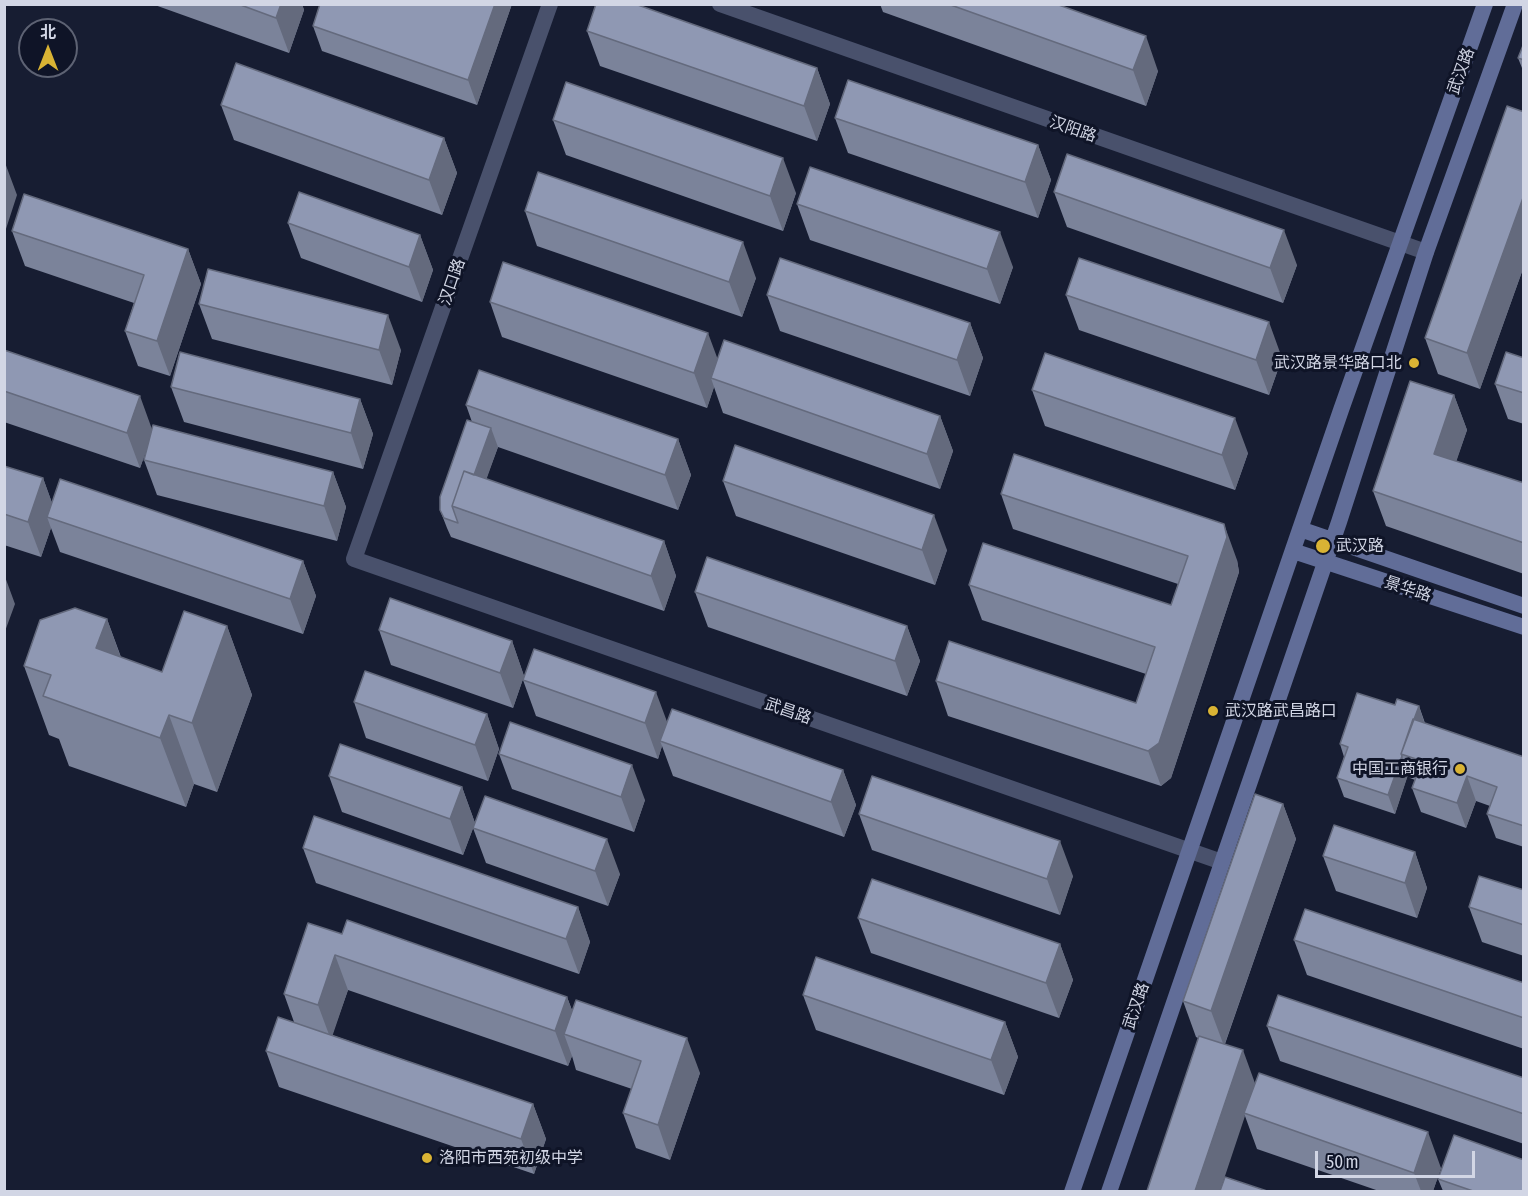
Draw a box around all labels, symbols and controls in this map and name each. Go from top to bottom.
north arrow [18,18,78,78]
text: 北 [40,23,56,41]
street label: 武汉路 [1444,45,1478,97]
street label: 汉阳路 [1047,112,1099,146]
street label: 汉口路 [435,256,469,308]
place label: 武汉路景华路口北 [1274,353,1402,373]
marker: 武汉路景华路口北 [1407,356,1421,370]
place label: 武汉路 [1336,536,1384,556]
marker: 武汉路 [1314,537,1332,555]
street label: 景华路 [1382,572,1434,606]
street label: 武昌路 [762,694,814,728]
place label: 武汉路武昌路口 [1225,701,1337,721]
marker: 武汉路武昌路口 [1206,704,1220,718]
place label: 中国工商银行 [1352,759,1448,779]
marker: 中国工商银行 [1453,762,1467,776]
street label: 武汉路 [1119,980,1153,1032]
scale bar [1318,1139,1478,1177]
place label: 洛阳市西苑初级中学 [439,1148,583,1168]
marker: 洛阳市西苑初级中学 [420,1151,434,1165]
text: 50 m [1326,1151,1358,1172]

